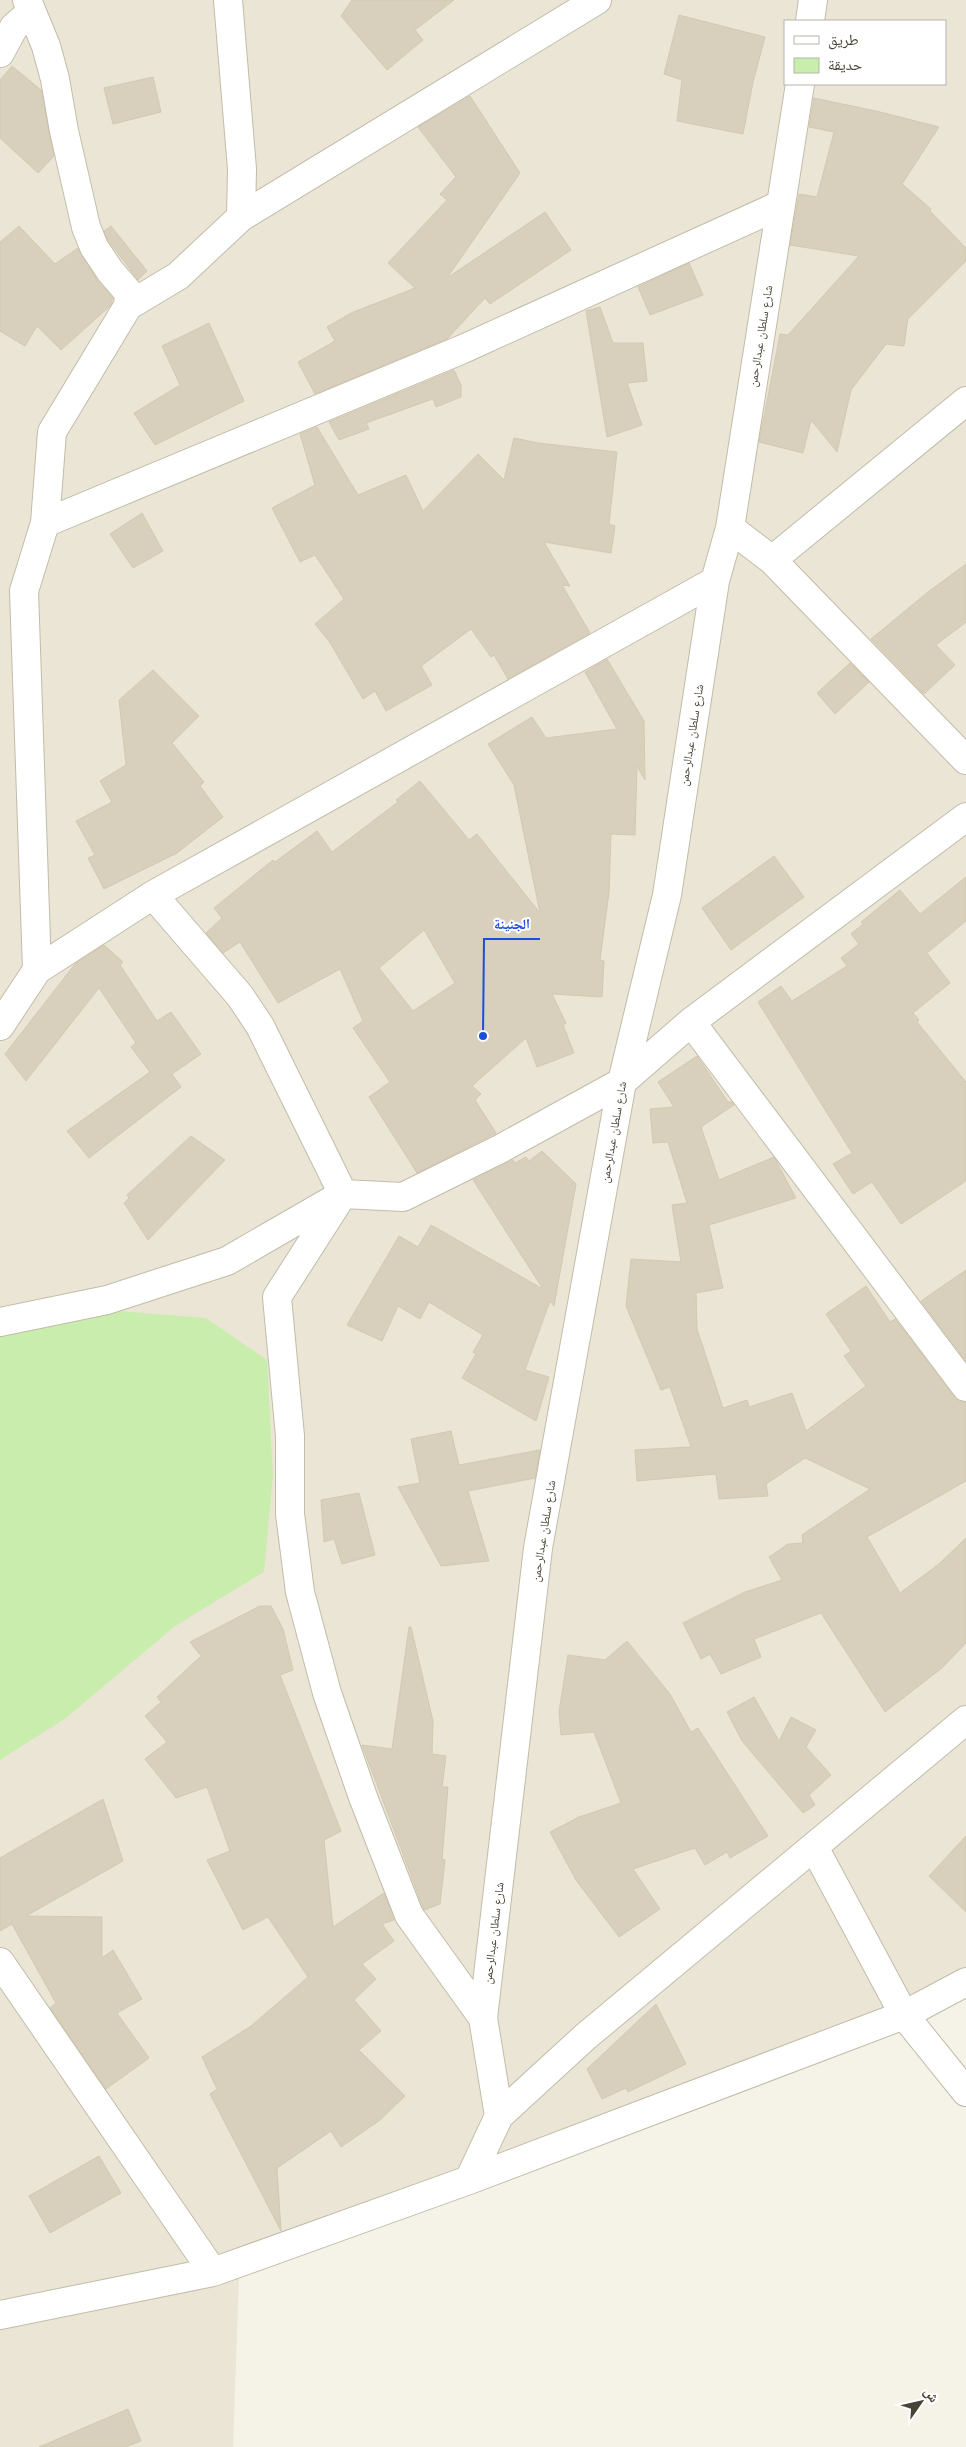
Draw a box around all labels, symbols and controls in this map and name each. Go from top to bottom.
legend [784,20,946,85]
text: طريق [828,30,859,50]
text: حديقة [828,55,863,74]
street label: شارع سلطان عبدالرحمن [745,284,776,388]
street label: شارع سلطان عبدالرحمن [676,683,707,787]
callout: الجنينة [484,910,540,939]
text: الجنينة [494,915,530,933]
street label: شارع سلطان عبدالرحمن [597,1080,630,1184]
street label: شارع سلطان عبدالرحمن [528,1479,559,1583]
street label: شارع سلطان عبدالرحمن [479,1881,508,1985]
north arrow [896,2377,946,2427]
text: ش [920,2384,943,2406]

